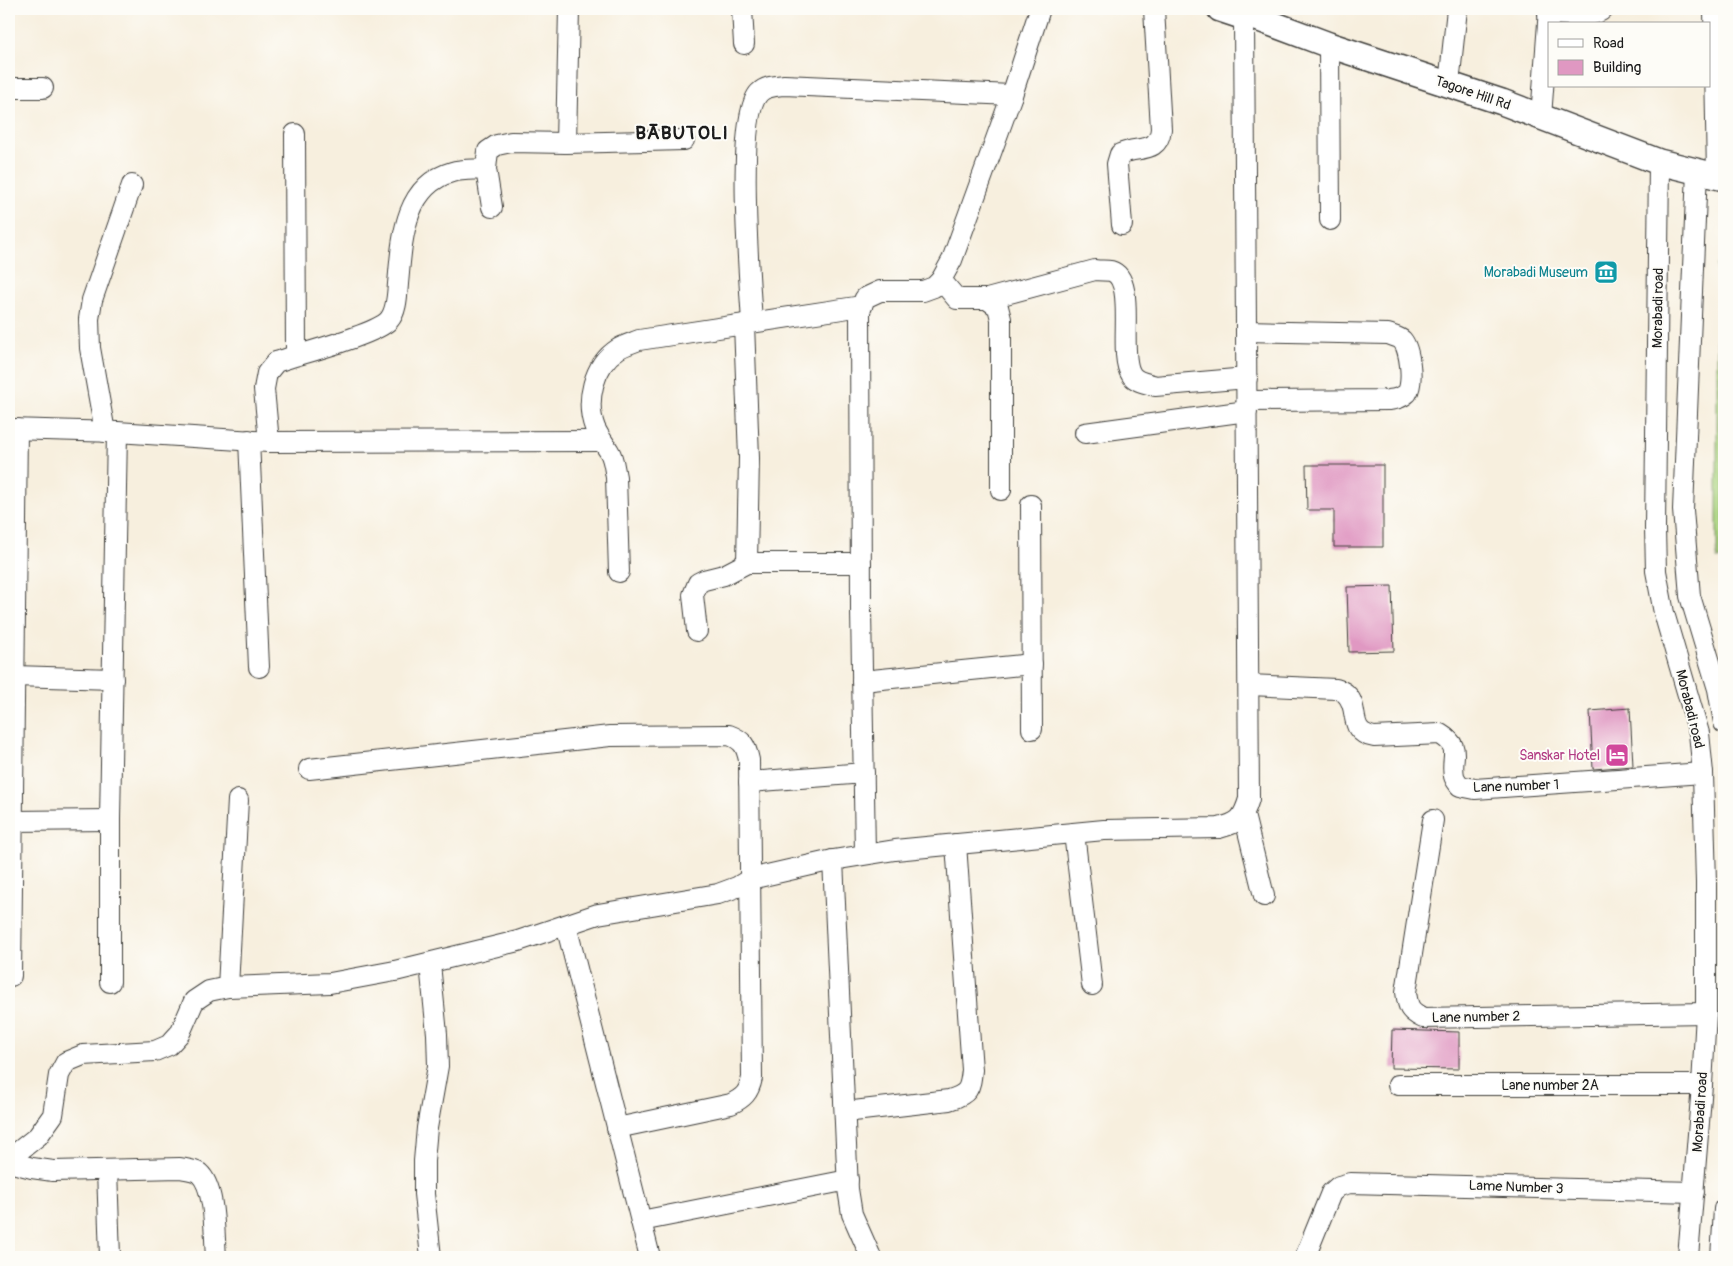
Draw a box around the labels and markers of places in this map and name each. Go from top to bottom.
museum icon: Morabadi Museum [1593,259,1619,285]
place label: Morabadi Museum [1484,264,1588,281]
hotel icon: Sanskar Hotel [1604,742,1630,768]
place label: Sanskar Hotel [1519,747,1600,764]

